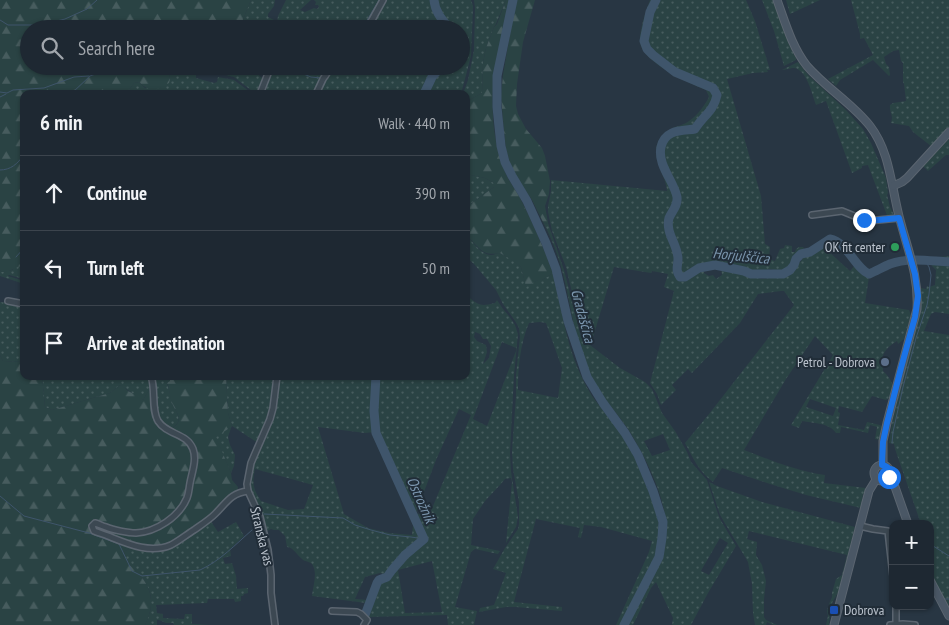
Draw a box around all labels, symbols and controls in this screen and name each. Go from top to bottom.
search box [20,20,470,75]
icon: search [38,34,66,62]
text: Search here [78,36,155,60]
text: 6 min [40,109,82,136]
text: Walk · 440 m [378,113,450,133]
icon: ahead [40,179,68,207]
text: Continue [87,181,147,205]
text: 390 m [415,183,450,203]
route end [853,209,876,232]
place label: OK fit center [825,238,885,256]
marker: OK fit center [889,241,901,253]
water label: Horjulščica [712,243,771,268]
icon: left [40,254,68,282]
text: Turn left [87,256,144,280]
text: 50 m [422,258,450,278]
water label: Gradaščica [567,287,600,346]
icon: arrive [40,329,68,357]
text: Arrive at destination [87,331,225,355]
place label: Petrol - Dobrova [797,353,875,371]
marker: Petrol - Dobrova [879,356,891,368]
route start [878,466,901,489]
water label: Ostrožnik [403,474,441,528]
street label: Stranska vas [246,505,278,567]
map controls [889,520,934,610]
button: + [889,520,934,565]
button: − [889,565,934,610]
place label: Dobrova [844,601,884,619]
marker: Dobrova [828,604,840,616]

